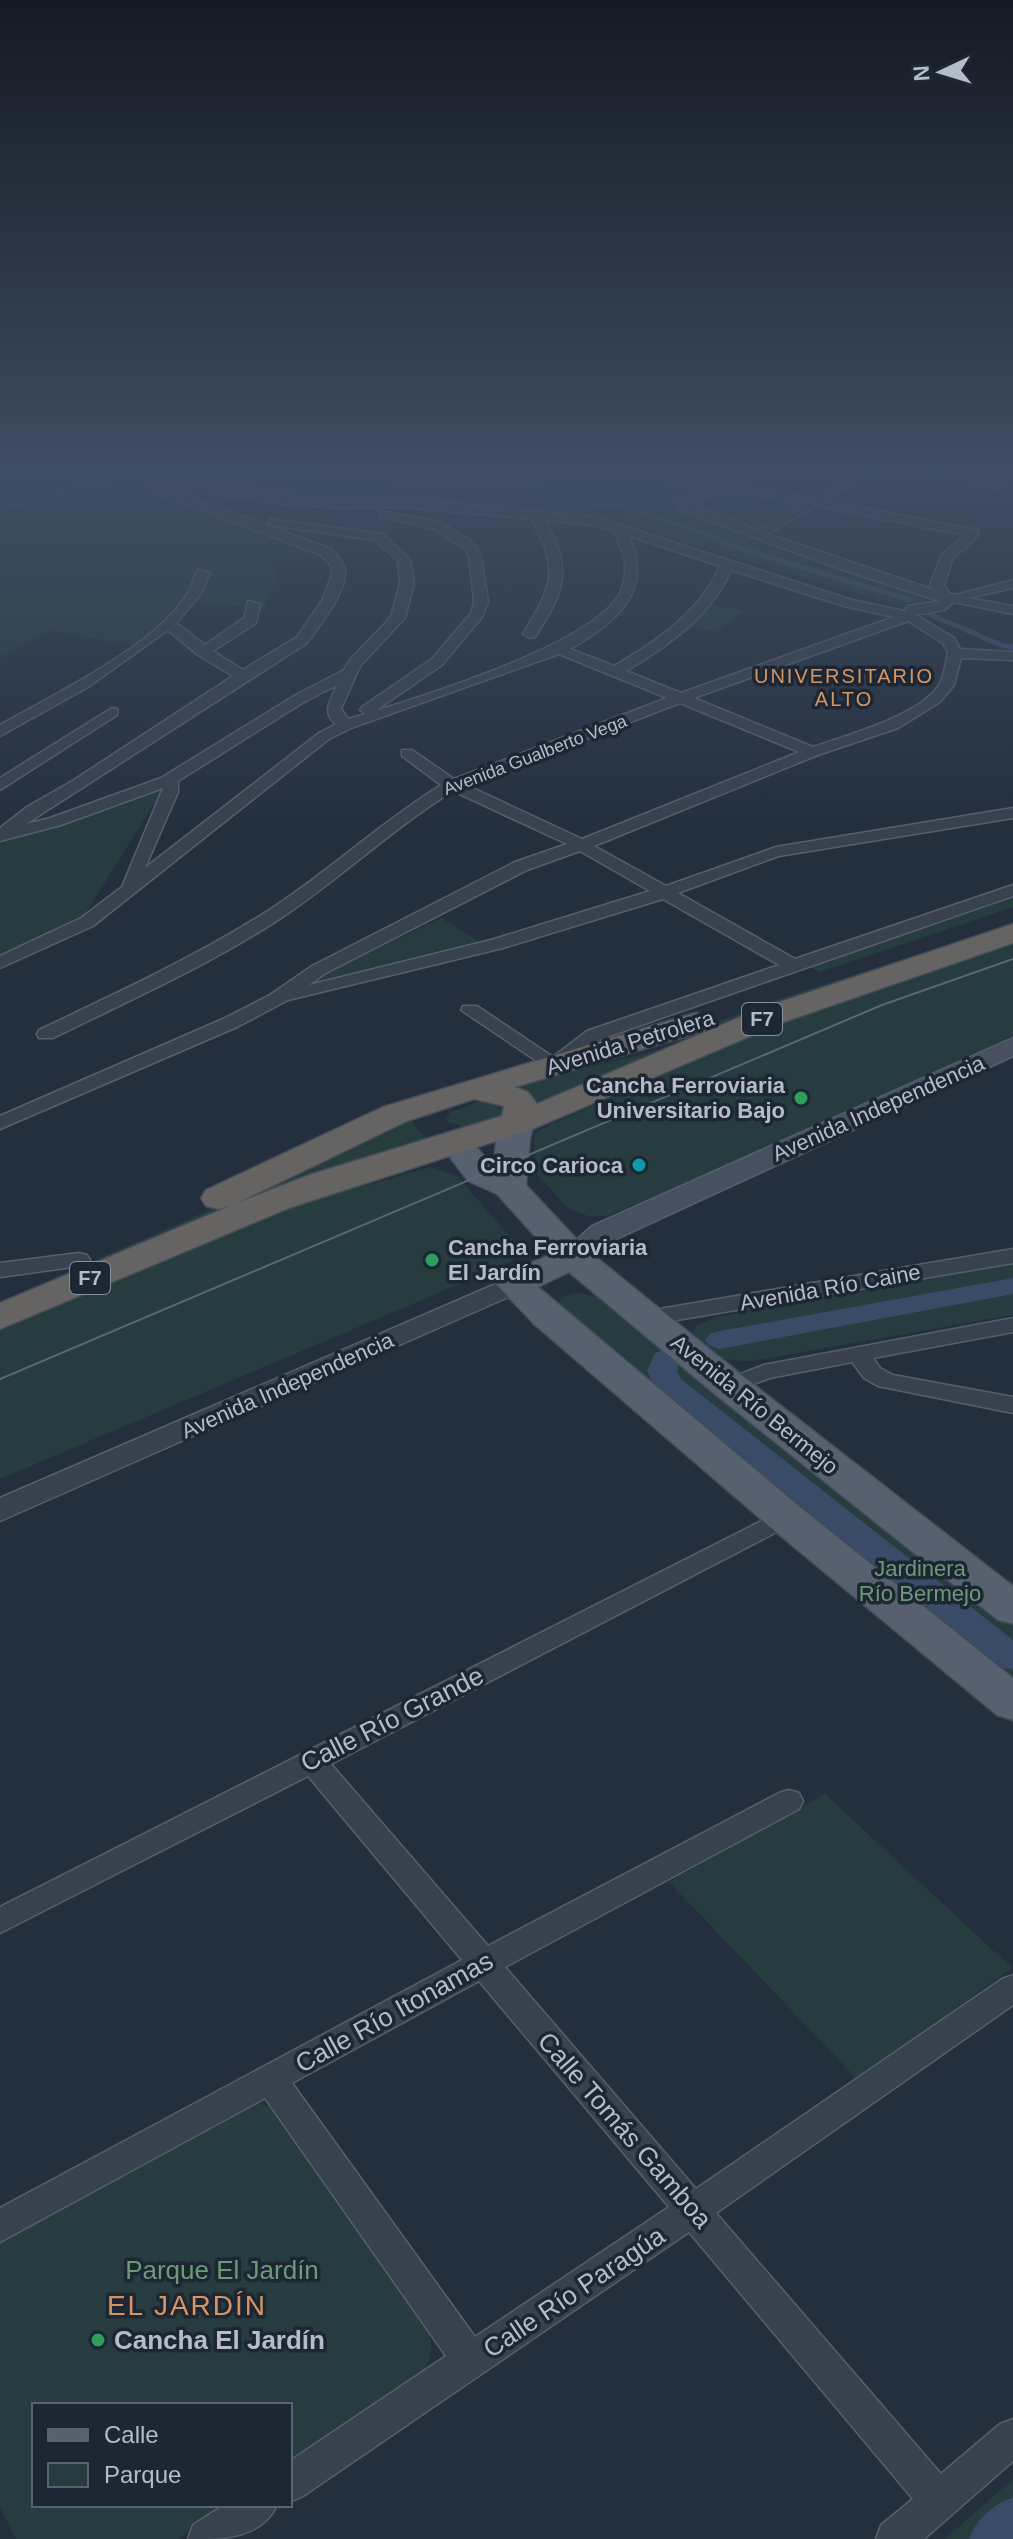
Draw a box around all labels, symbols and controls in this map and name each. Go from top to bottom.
north arrow [901,32,981,112]
text: N [909,65,935,82]
district label: UNIVERSITARIO ALTO [754,665,934,710]
street label: Avenida Gualberto Vega [440,710,630,799]
road number: F7 [742,1003,782,1035]
street label: Avenida Petrolera [543,1005,718,1080]
street label: Avenida Independencia [768,1050,989,1167]
place label: Cancha Ferroviaria Universitario Bajo [586,1073,786,1123]
marker: Cancha Ferroviaria Universitario Bajo [792,1089,810,1107]
place label: Circo Carioca [480,1153,624,1178]
marker: Circo Carioca [630,1156,648,1174]
place label: Cancha Ferroviaria El Jardín [448,1235,648,1285]
marker: Cancha Ferroviaria El Jardín [423,1251,441,1269]
street label: Avenida Río Caine [738,1259,922,1316]
road number: F7 [70,1262,110,1294]
street label: Avenida Independencia [177,1327,398,1444]
street label: Avenida Río Bermejo [666,1329,843,1479]
park label: Jardinera Río Bermejo [859,1556,981,1606]
street label: Calle Río Grande [296,1660,488,1778]
street label: Calle Río Itonamas [290,1945,498,2079]
street label: Calle Tomás Gamboa [532,2026,719,2234]
street label: Calle Río Paragúa [478,2220,671,2364]
park label: Parque El Jardín [125,2255,319,2285]
district label: EL JARDÍN [107,2290,267,2321]
place label: Cancha El Jardín [114,2325,325,2355]
marker: Cancha El Jardín [89,2331,107,2349]
legend [32,2403,292,2507]
text: Calle [104,2421,159,2448]
text: Parque [104,2461,181,2488]

